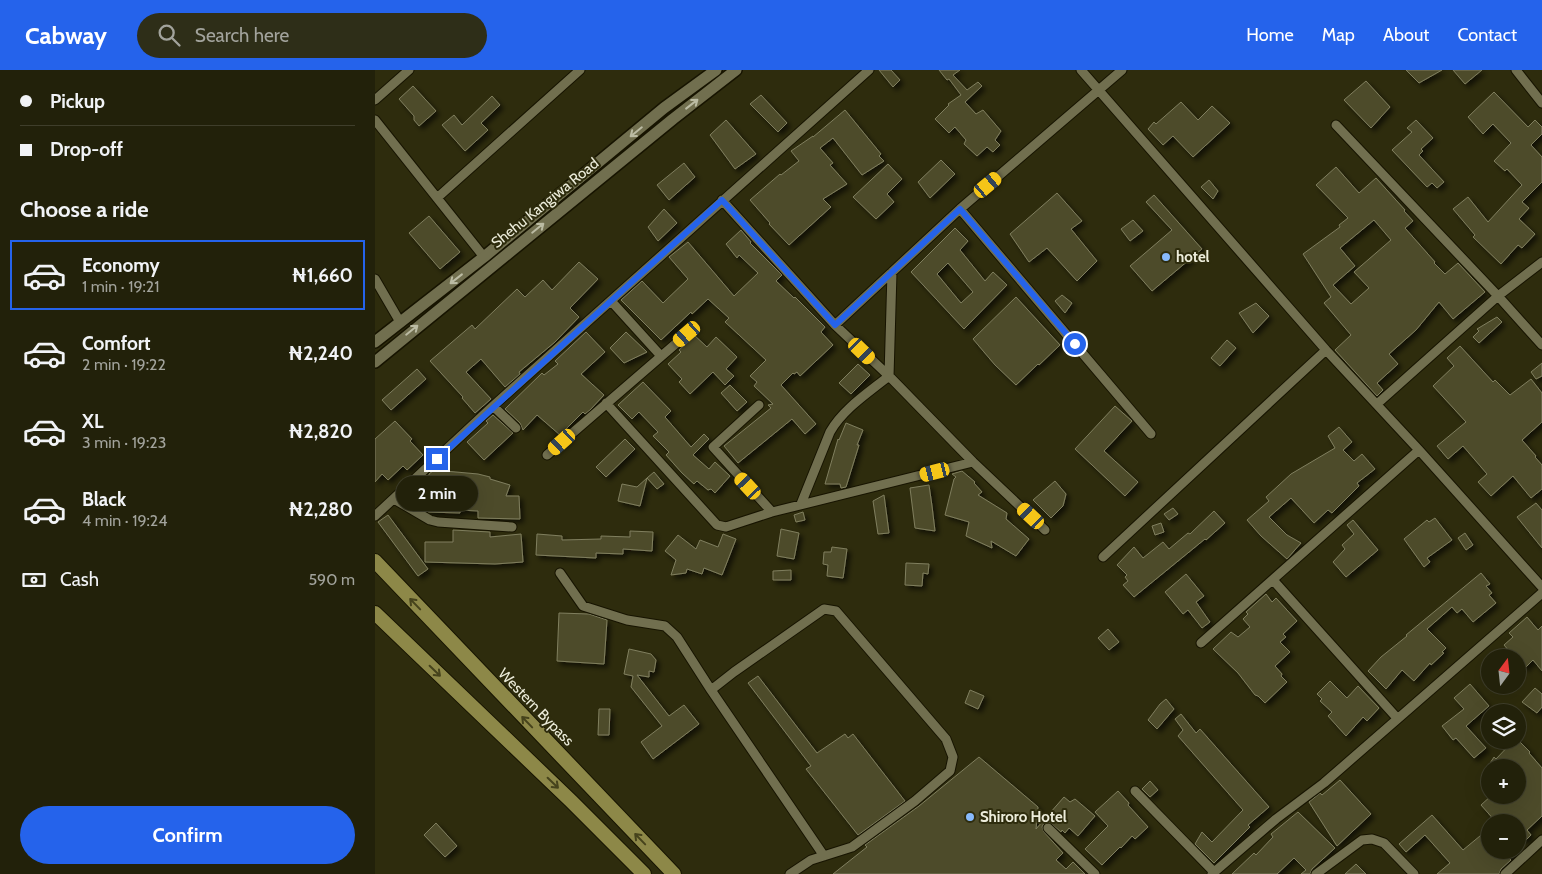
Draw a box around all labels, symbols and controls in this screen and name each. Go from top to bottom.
search box [137,13,487,58]
text: Cabway [25,21,107,50]
icon: search [155,21,183,49]
text: Search here [195,24,289,47]
text: Home [1246,24,1294,46]
text: Map [1322,24,1355,46]
text: About [1383,24,1429,46]
text: Contact [1457,24,1517,46]
text: Pickup [50,90,105,113]
one-way arrow [685,99,699,109]
one-way arrow [630,126,643,137]
text: Drop-off [50,138,123,161]
street label: Shehu Kangiwa Road [488,154,602,252]
car [971,170,1004,200]
text: Choose a ride [20,196,149,223]
one-way arrow [532,222,545,233]
place label: hotel [1176,248,1210,266]
marker: hotel [1160,251,1172,263]
icon: car [22,253,67,298]
text: Economy [82,254,160,277]
text: ₦1,660 [291,264,353,287]
one-way arrow [450,273,463,284]
text: 1 min · 19:21 [82,277,159,296]
car [670,318,703,350]
one-way arrow [406,325,419,336]
icon: car [22,331,67,376]
text: Comfort [82,332,151,355]
route start [1064,333,1086,355]
car [846,335,878,367]
text: ₦2,240 [288,342,353,365]
text: 2 min · 19:22 [82,355,166,374]
icon: car [22,409,67,454]
text: XL [82,410,103,433]
text: ₦2,820 [288,420,353,443]
car [545,426,578,458]
text: 3 min · 19:23 [82,433,166,452]
route end [426,448,448,470]
car [918,461,951,483]
car [732,470,763,502]
callout: 2 min [396,476,478,512]
text: 2 min [418,484,456,503]
icon: car [22,487,67,532]
text: Black [82,488,126,511]
text: ₦2,280 [288,498,353,521]
car [1014,500,1047,532]
text: 4 min · 19:24 [82,511,168,530]
icon: cash [20,566,48,594]
text: Cash [60,568,99,591]
text: 590 m [308,570,355,589]
one-way arrow [409,598,421,611]
north arrow [1481,649,1526,694]
map controls [1481,649,1526,859]
street label: Western Bypass [494,664,578,750]
one-way arrow [429,665,442,677]
button: layers [1481,704,1526,749]
one-way arrow [521,715,533,728]
button: + [1481,759,1526,804]
one-way arrow [546,777,559,789]
button: Confirm [20,806,355,864]
place label: Shiroro Hotel [980,808,1067,826]
marker: Shiroro Hotel [964,811,976,823]
button: − [1481,814,1526,859]
one-way arrow [634,833,646,845]

